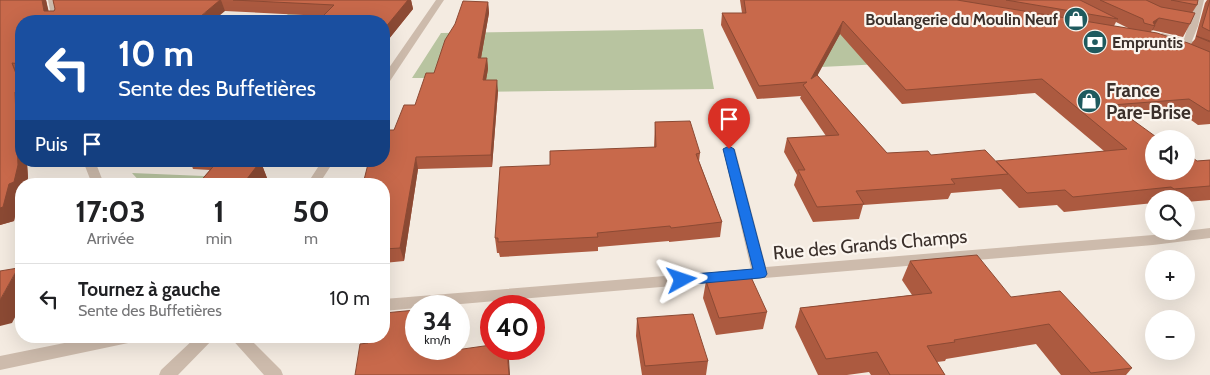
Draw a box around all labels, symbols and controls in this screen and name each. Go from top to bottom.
shop icon: Boulangerie du Moulin Neuf [1063,6,1089,32]
place label: Boulangerie du Moulin Neuf [865,10,1059,29]
bank icon: Empruntis [1082,29,1108,55]
text: 10 m [118,32,194,75]
place label: Empruntis [1112,33,1183,52]
icon: left [35,35,100,100]
text: Sente des Buffetières [118,75,316,102]
place label: France Pare-Brise [1106,79,1191,124]
shop icon: France Pare-Brise [1076,88,1102,114]
pin [708,98,750,149]
icon: arrive [715,105,743,133]
icon: arrive [78,130,106,158]
map controls [1145,130,1195,360]
button: sound [1145,130,1195,180]
text: Puis [35,133,68,156]
button: search [1145,190,1195,240]
text: 17:03 [75,193,146,230]
text: 1 [214,193,225,230]
text: 50 [292,193,330,230]
street label: Rue des Grands Champs [772,225,968,264]
text: Arrivée [87,229,134,248]
text: min [206,229,232,248]
text: m [304,229,318,248]
button: + [1145,250,1195,300]
position arrow [655,253,707,305]
text: Tournez à gauche [78,278,220,301]
icon: left [35,285,63,313]
text: 10 m [330,287,370,310]
speed limit sign: 40 [480,295,545,360]
text: Sente des Buffetières [78,301,222,320]
text: 34 [423,306,452,336]
button: − [1145,310,1195,360]
text: km/h [424,332,451,347]

